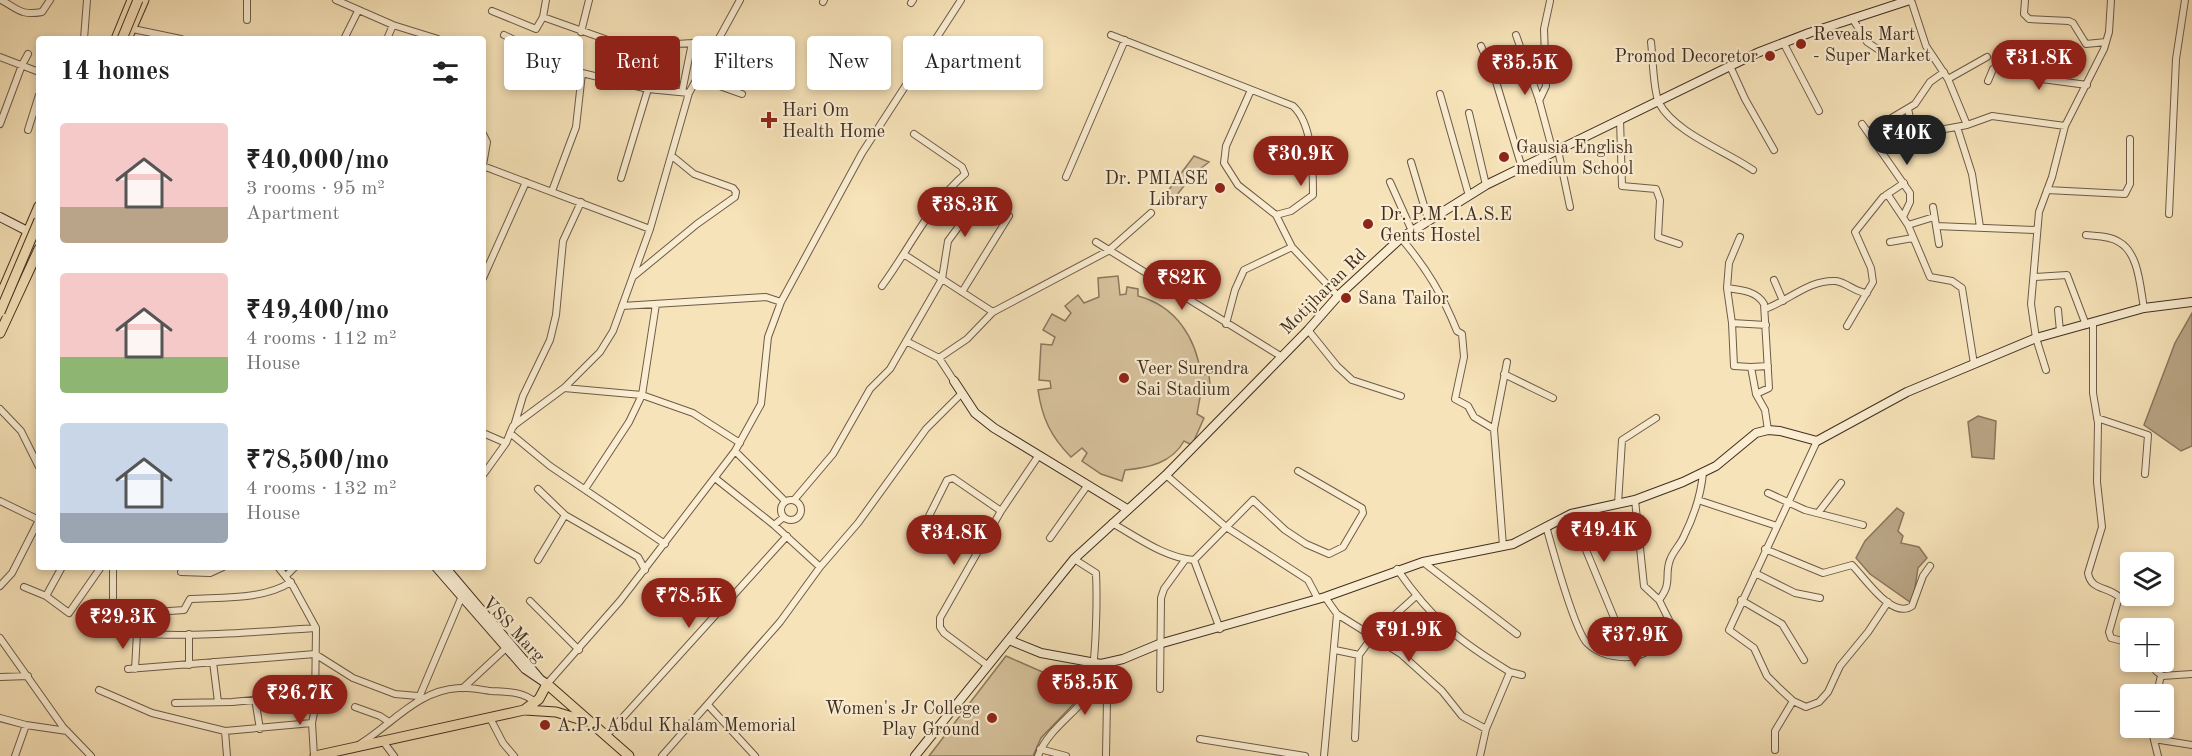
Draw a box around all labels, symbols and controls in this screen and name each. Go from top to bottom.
place label: Reveals Mart - Super Market [1813,26,1931,65]
chip: Buy [504,36,583,90]
chip: Rent [595,36,680,90]
chip: Filters [692,36,795,90]
chip: New [807,36,891,90]
chip: Apartment [903,36,1043,90]
marker: Reveals Mart - Super Market [1794,37,1808,51]
pin: ₹31.8K [1990,40,2088,91]
pin: ₹35.5K [1476,45,1574,96]
place label: Promod Decoretor [1614,48,1759,66]
marker: Promod Decoretor [1763,49,1777,63]
text: ₹31.8K [2005,49,2073,69]
text: ₹35.5K [1491,54,1559,74]
icon: filters [429,56,462,89]
text: 14 homes [60,59,169,85]
place label: Hari Om Health Home [782,102,885,141]
marker: Hari Om Health Home [760,111,778,129]
pin: ₹40K [1871,115,1943,166]
text: ₹40K [1882,124,1932,144]
pin: ₹30.9K [1252,136,1350,187]
place label: Gausia English medium School [1516,139,1633,178]
text: ₹30.9K [1267,145,1335,165]
icon: home [108,147,180,219]
text: ₹40,000/mo [246,148,389,174]
marker: Gausia English medium School [1497,150,1511,164]
place label: Dr. PMIASE Library [1105,170,1208,209]
text: 3 rooms · 95 m² [246,179,385,199]
marker: Dr. PMIASE Library [1213,181,1227,195]
pin: ₹38.3K [916,187,1014,238]
text: ₹38.3K [931,196,999,216]
text: Apartment [246,204,340,224]
place label: Dr. P.M. I.A.S.E Gents Hostel [1380,206,1512,245]
marker: Dr. P.M. I.A.S.E Gents Hostel [1361,217,1375,231]
street label: Motijharan Rd [1277,245,1370,338]
pin: ₹82K [1146,260,1218,311]
text: ₹82K [1157,269,1207,289]
place label: Sana Tailor [1358,290,1449,308]
marker: Sana Tailor [1339,291,1353,305]
icon: home [108,297,180,369]
text: ₹49,400/mo [246,298,389,324]
text: 4 rooms · 112 m² [246,329,396,349]
text: House [246,354,300,374]
place label: Veer Surendra Sai Stadium [1136,360,1249,399]
marker: Veer Surendra Sai Stadium [1117,371,1131,385]
icon: home [108,447,180,519]
text: ₹78,500/mo [246,448,389,474]
text: 4 rooms · 132 m² [246,479,396,499]
text: House [246,504,300,524]
pin: ₹49.4K [1555,512,1653,563]
pin: ₹34.8K [905,515,1003,566]
text: ₹49.4K [1570,521,1638,541]
text: ₹34.8K [920,524,988,544]
map controls [2120,552,2174,738]
button: layers [2120,552,2174,606]
pin: ₹78.5K [640,578,738,629]
text: ₹78.5K [655,587,723,607]
street label: VSS Marg [479,593,548,666]
pin: ₹29.3K [74,599,172,650]
text: ₹29.3K [89,608,157,628]
pin: ₹91.9K [1360,612,1458,663]
pin: ₹37.9K [1586,617,1684,668]
button: + [2120,618,2174,672]
text: ₹91.9K [1375,621,1443,641]
text: ₹37.9K [1601,626,1669,646]
pin: ₹53.5K [1036,665,1134,716]
text: ₹53.5K [1051,674,1119,694]
pin: ₹26.7K [251,675,349,726]
text: ₹26.7K [266,684,334,704]
button: − [2120,684,2174,738]
place label: Women's Jr College Play Ground [825,700,980,739]
marker: Women's Jr College Play Ground [985,711,999,725]
place label: A.P.J Abdul Khalam Memorial [557,717,796,735]
marker: A.P.J Abdul Khalam Memorial [538,718,552,732]

